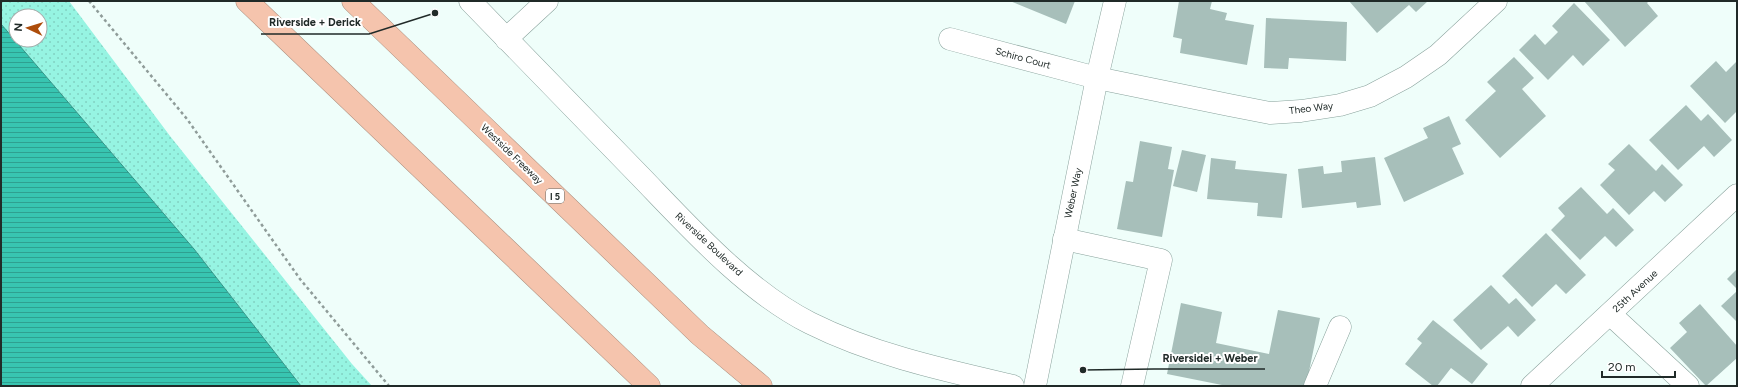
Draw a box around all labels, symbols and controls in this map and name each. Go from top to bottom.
north arrow [8,8,48,48]
callout: Riverside + Derick [261,11,369,34]
text: Riverside + Derick [269,16,361,29]
text: N [12,23,25,32]
street label: Schiro Court [994,44,1052,72]
street label: Theo Way [1288,99,1335,117]
street label: Westside Freeway [478,121,546,187]
street label: Weber Way [1061,166,1085,219]
road number: I 5 [546,189,564,203]
street label: Riverside Boulevard [672,209,746,279]
street label: 25th Avenue [1610,266,1661,315]
callout: Riversidei + Weber [1154,346,1265,369]
text: Riversidei + Weber [1162,352,1258,365]
scale bar [1602,353,1675,379]
text: 20 m [1608,360,1636,374]

